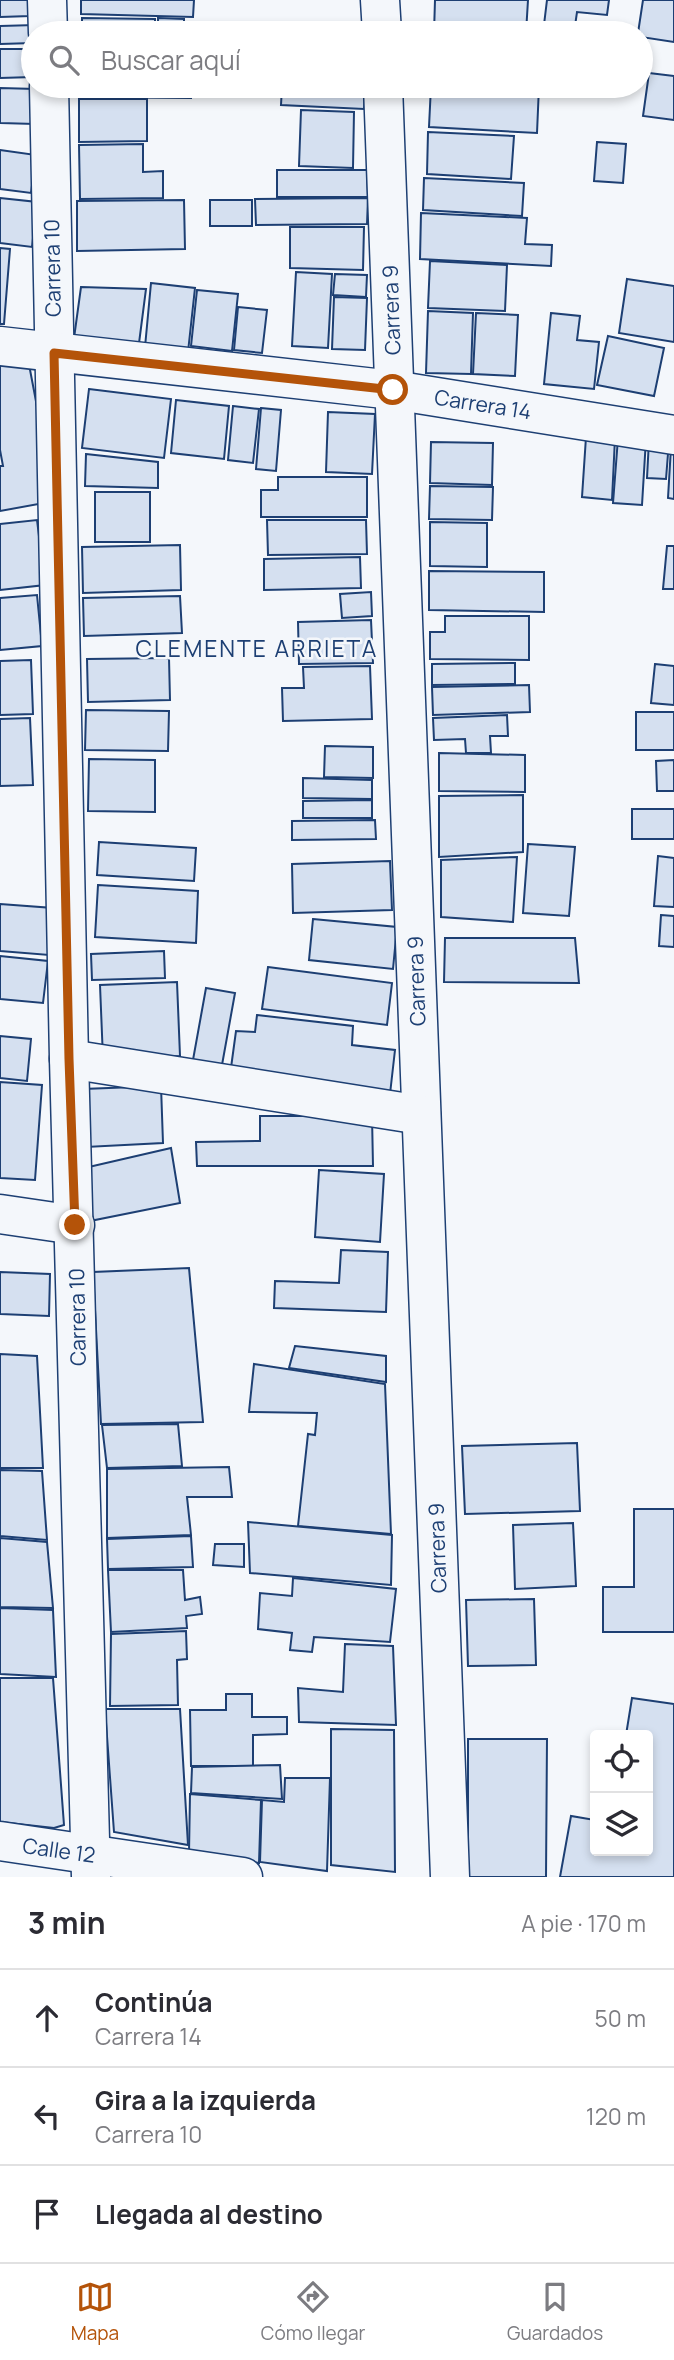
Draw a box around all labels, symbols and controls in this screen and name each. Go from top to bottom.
search box [21,21,653,98]
icon: search [45,41,83,79]
text: Buscar aquí [101,42,241,78]
street label: Carrera 10 [37,219,67,317]
street label: Carrera 9 [375,265,407,355]
route start [377,374,408,405]
street label: Carrera 14 [433,383,533,425]
district label: CLEMENTE ARRIETA [136,632,378,664]
street label: Carrera 9 [400,936,432,1026]
route end [59,1209,90,1240]
street label: Carrera 10 [62,1268,92,1366]
street label: Carrera 9 [421,1503,453,1593]
map controls [590,1730,653,1856]
button: locate [590,1730,653,1793]
button: layers [590,1793,653,1856]
street label: Calle 12 [21,1831,97,1869]
text: 3 min [28,1902,106,1943]
text: A pie · 170 m [521,1907,646,1939]
text: Continúa [95,1984,213,2020]
icon: ahead [28,1999,66,2037]
text: 50 m [595,2002,646,2034]
text: Carrera 14 [95,2020,202,2052]
text: Gira a la izquierda [95,2082,316,2118]
icon: left [28,2097,66,2135]
text: 120 m [586,2100,646,2132]
text: Carrera 10 [95,2118,202,2150]
icon: arrive [28,2195,66,2233]
text: Llegada al destino [95,2196,323,2232]
tab: Mapa [71,2278,119,2346]
tab: Cómo llegar [261,2278,365,2346]
tab: Guardados [507,2278,603,2346]

